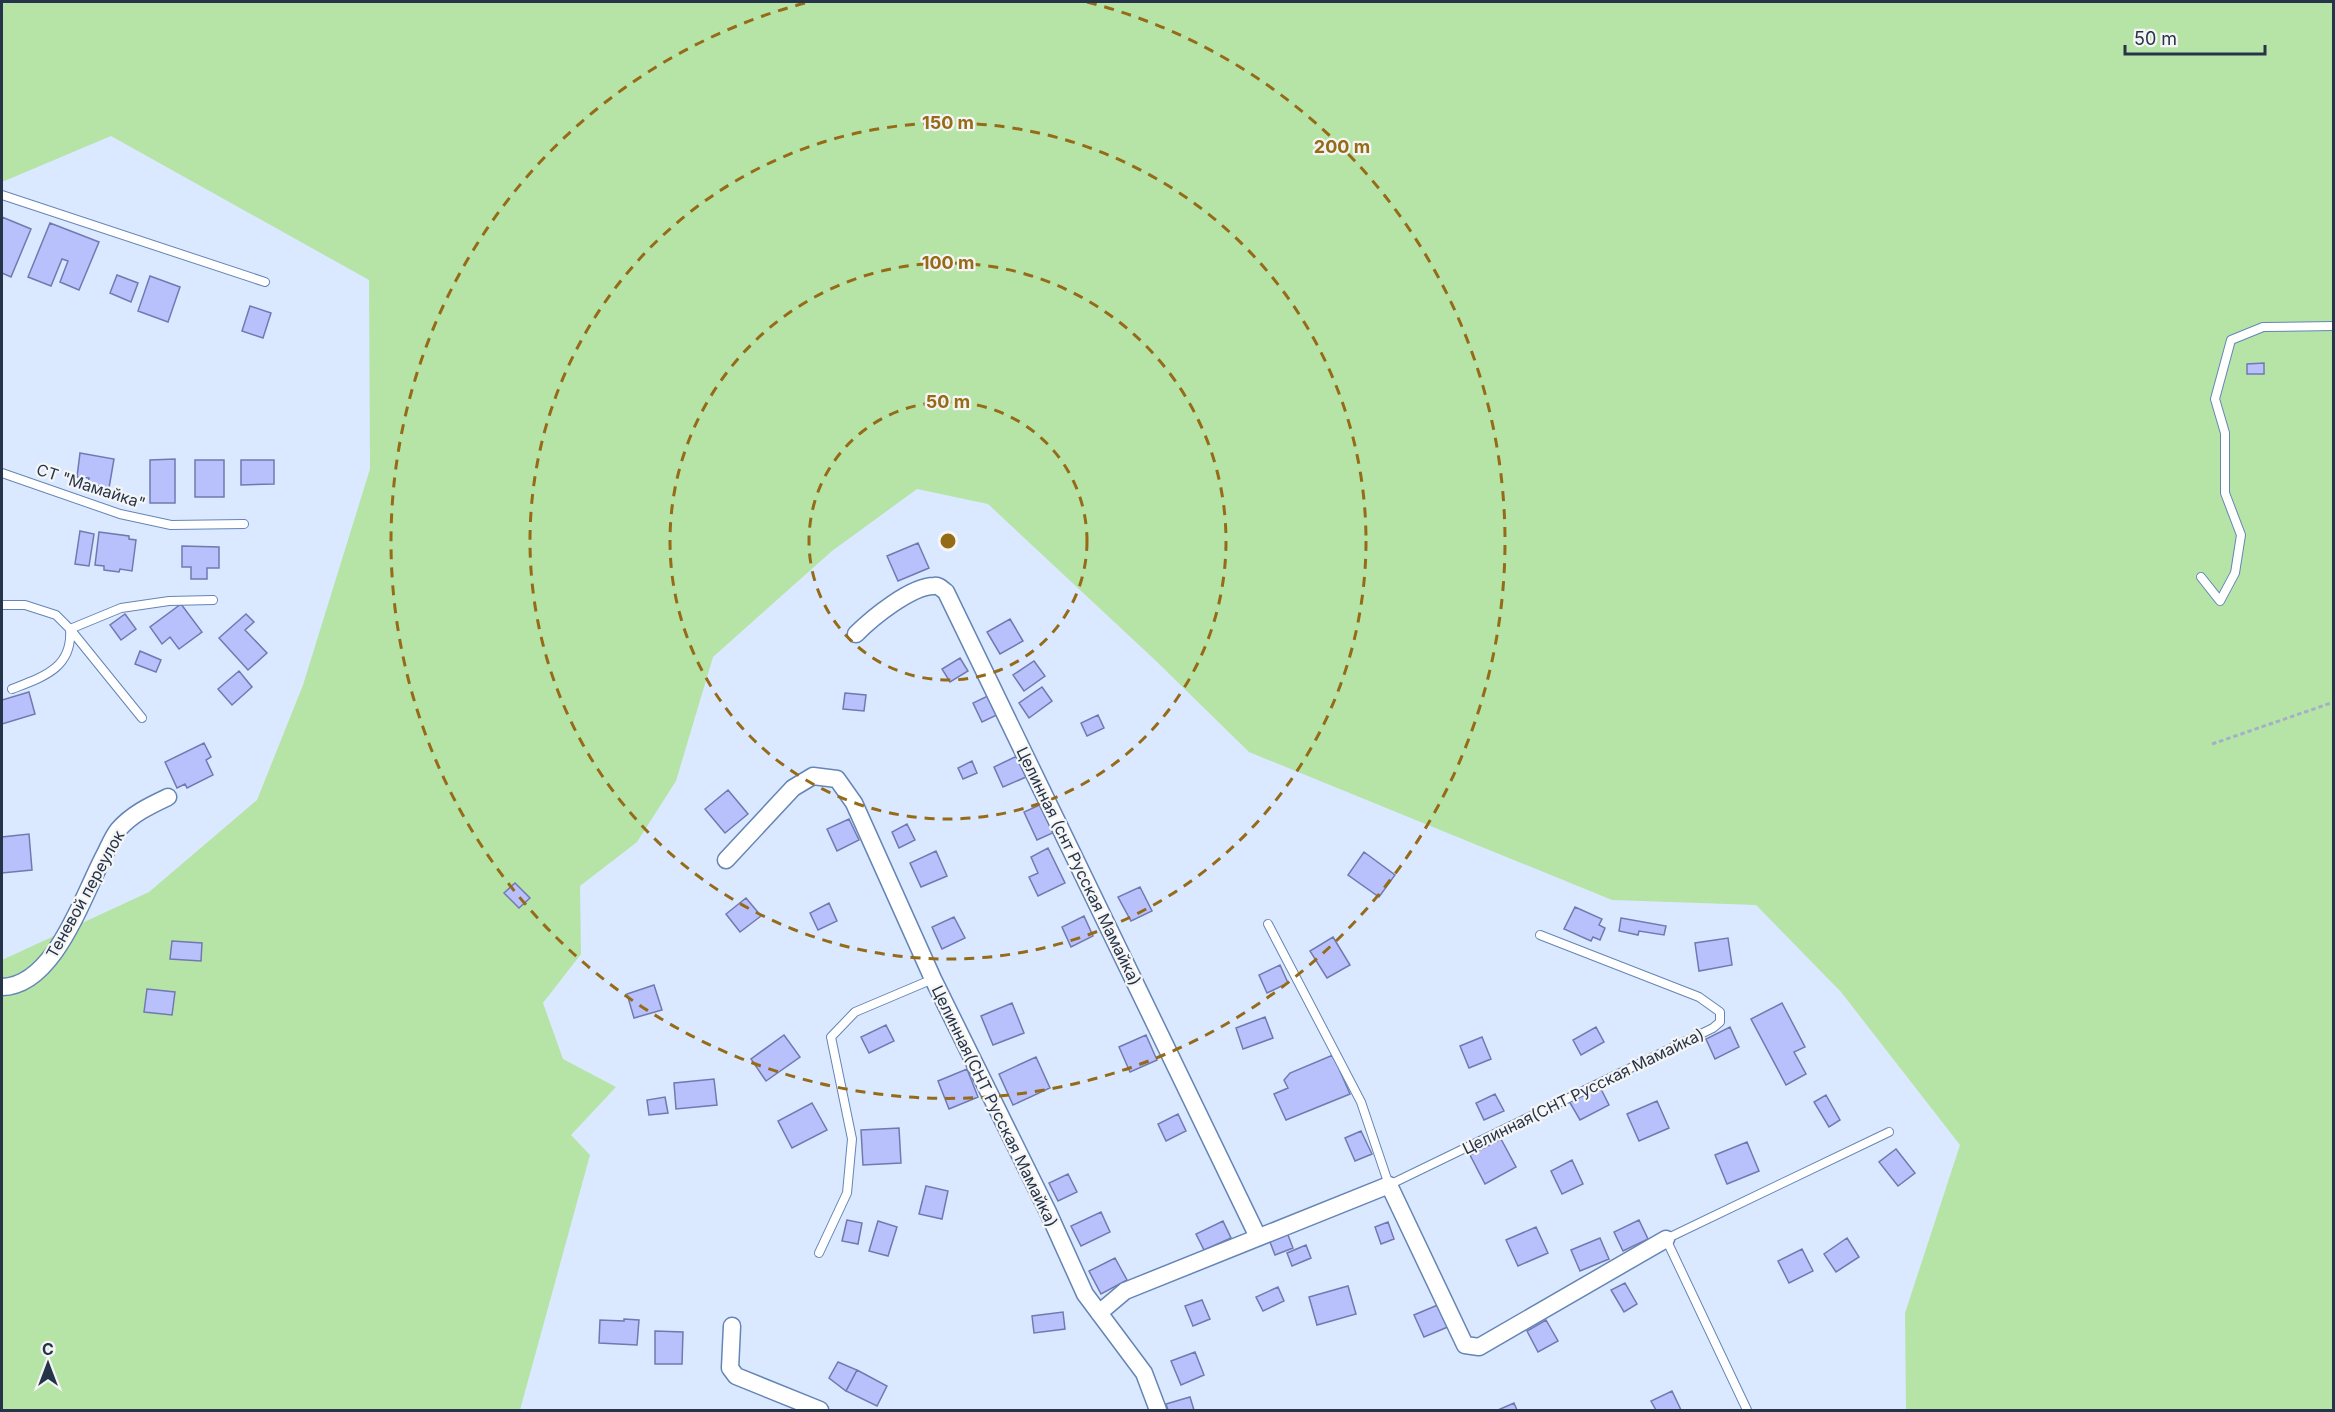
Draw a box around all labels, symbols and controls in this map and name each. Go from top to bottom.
scale bar [2125,18,2264,56]
text: 50 m [2134,28,2177,49]
text: 150 m [922,112,974,133]
text: 200 m [1314,136,1370,157]
text: 100 m [922,252,974,273]
text: 50 m [926,391,970,412]
street label: СТ "Мамайка" [34,459,148,513]
centre of rings [938,531,958,551]
street label: Целинная (снт Русская Мамайка) [1012,743,1146,989]
street label: Теневой переулок [42,826,129,961]
street label: Целинная(СНТ Русская Мамайка) [928,982,1062,1230]
street label: Целинная(СНТ Русская Мамайка) [1459,1024,1707,1158]
north arrow [18,1334,78,1394]
text: С [42,1339,54,1359]

